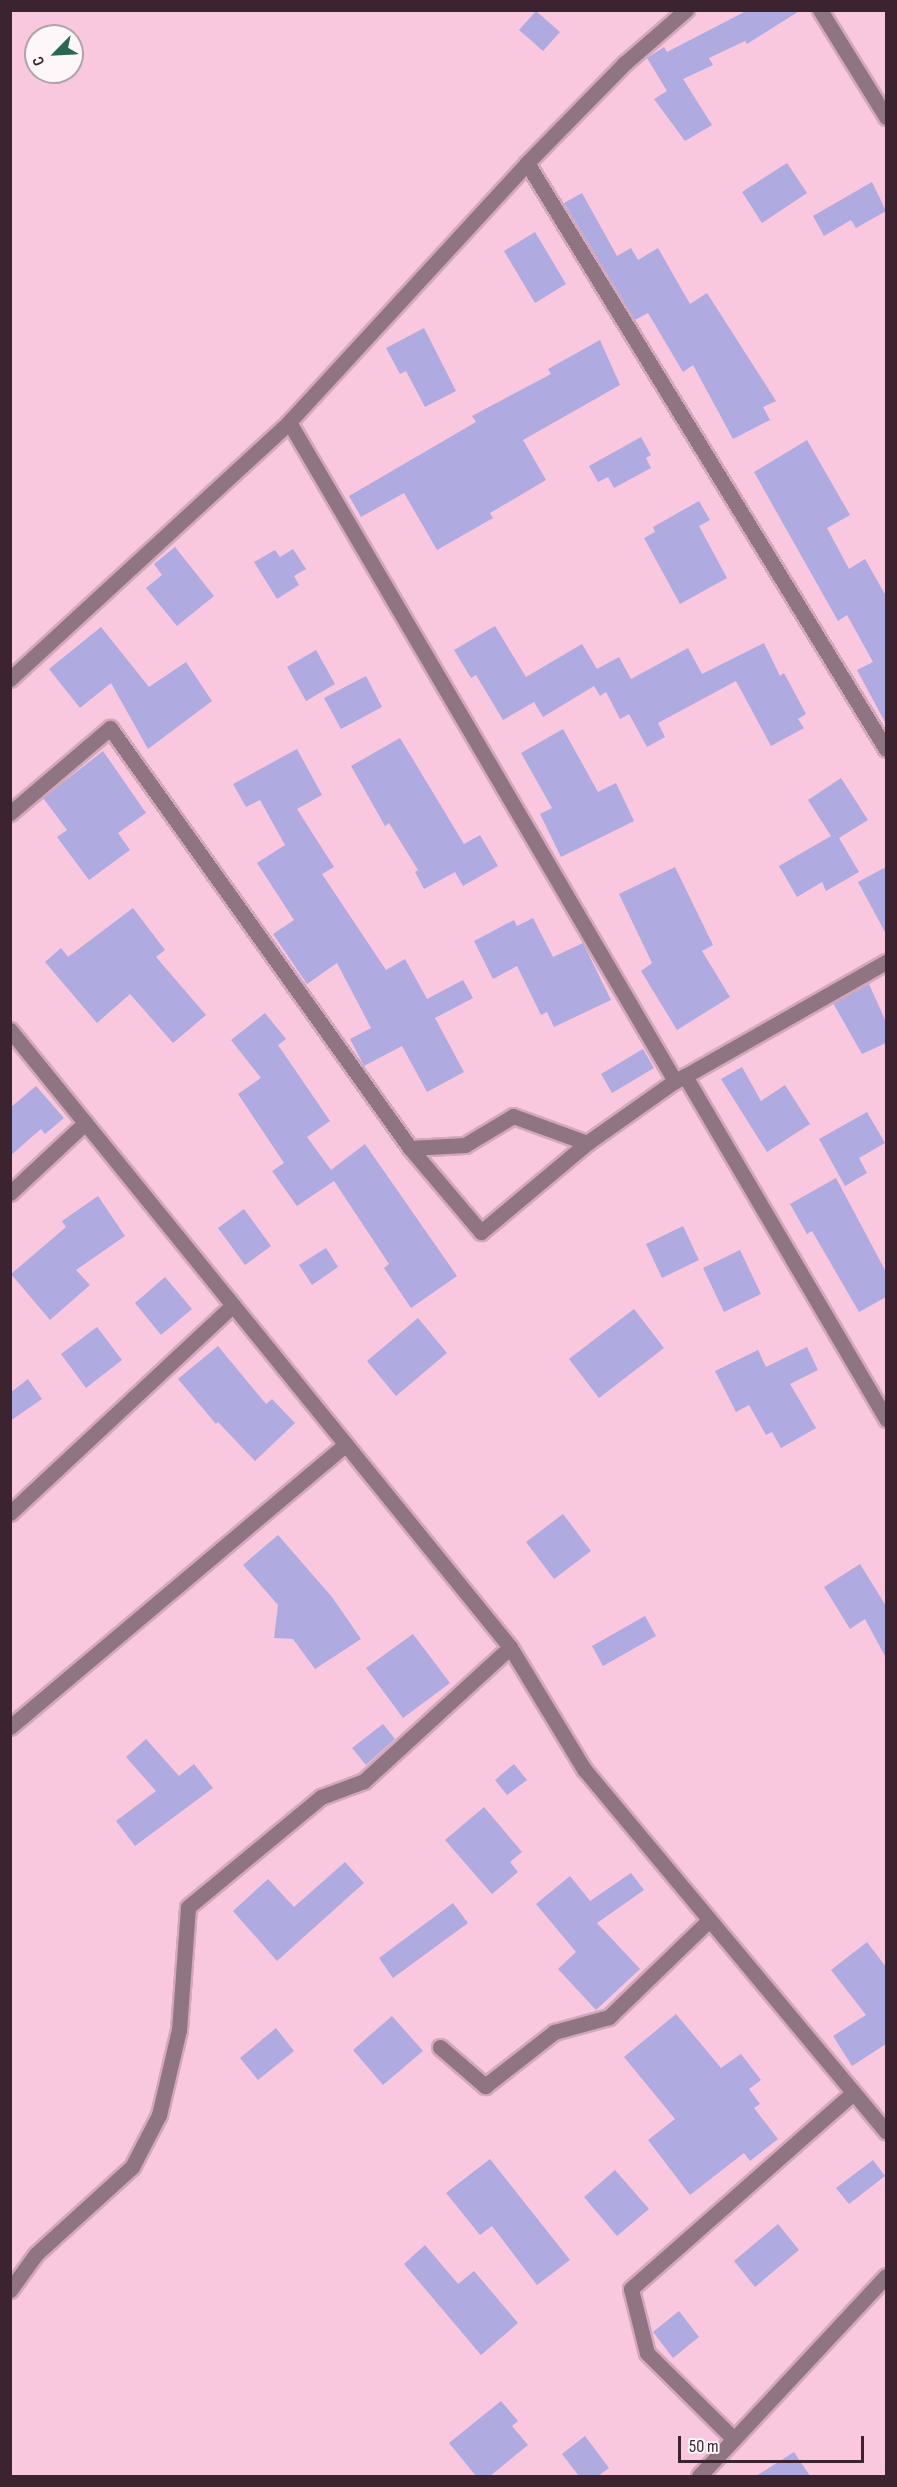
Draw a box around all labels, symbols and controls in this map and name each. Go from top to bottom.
north arrow [24,24,84,84]
text: С [29,53,49,68]
scale bar [681,2424,867,2462]
text: 50 m [689,2436,719,2457]

